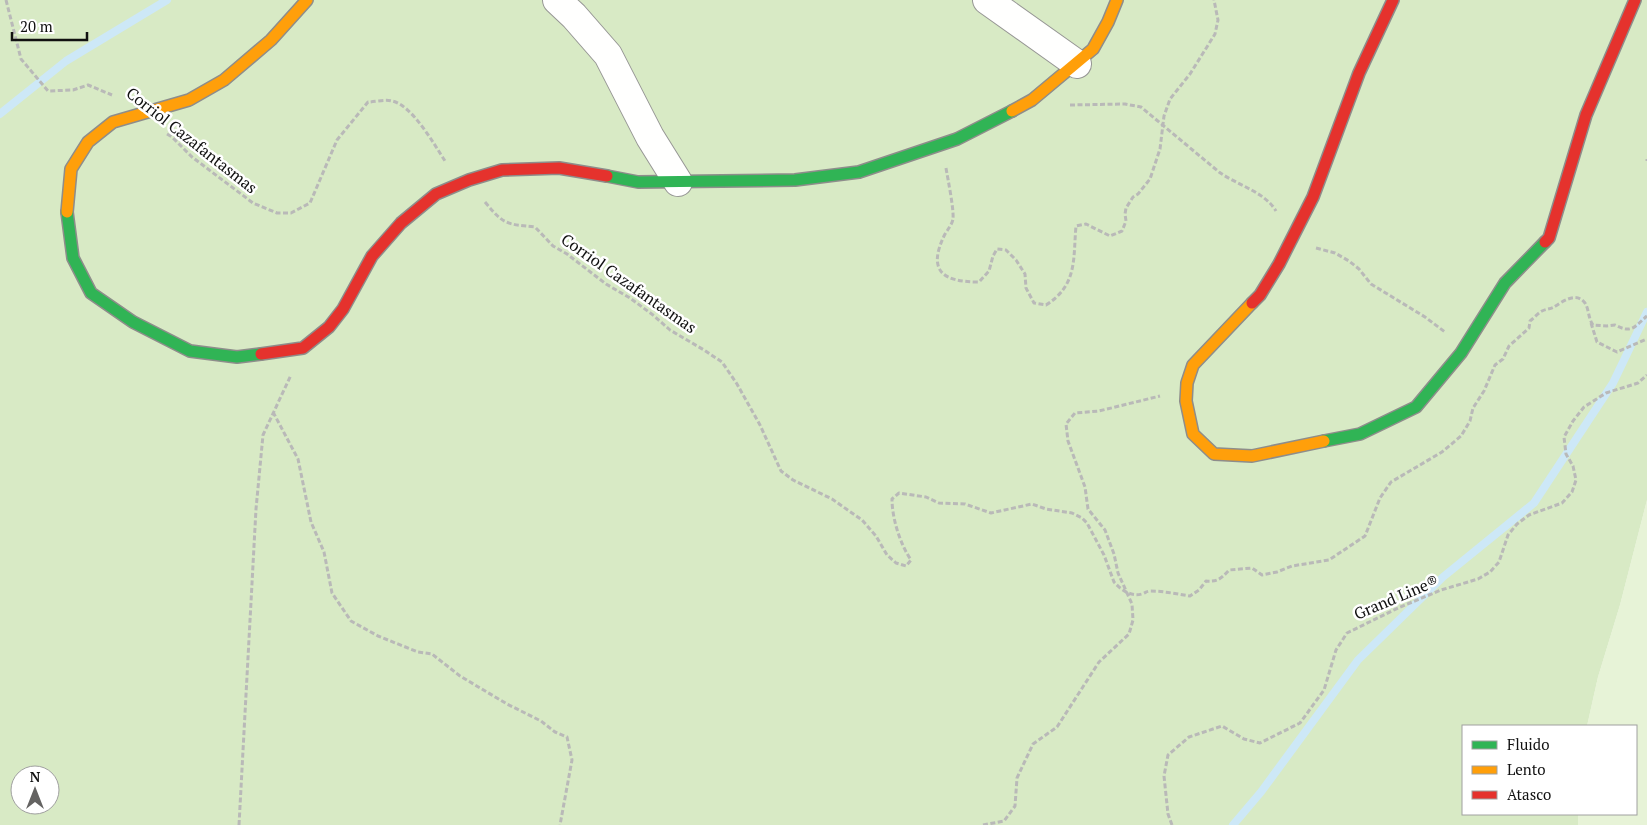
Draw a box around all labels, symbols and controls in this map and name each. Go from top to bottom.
scale bar [12,10,88,42]
text: 20 m [20,16,53,36]
street label: Corriol Cazafantasmas [122,82,262,198]
street label: Corriol Cazafantasmas [557,228,701,338]
street label: Grand Line® [1350,569,1442,625]
legend [1462,725,1637,815]
text: Fluido [1507,734,1549,754]
text: Lento [1507,759,1546,779]
north arrow [10,765,60,815]
text: N [30,767,41,786]
text: Atasco [1507,784,1551,804]

